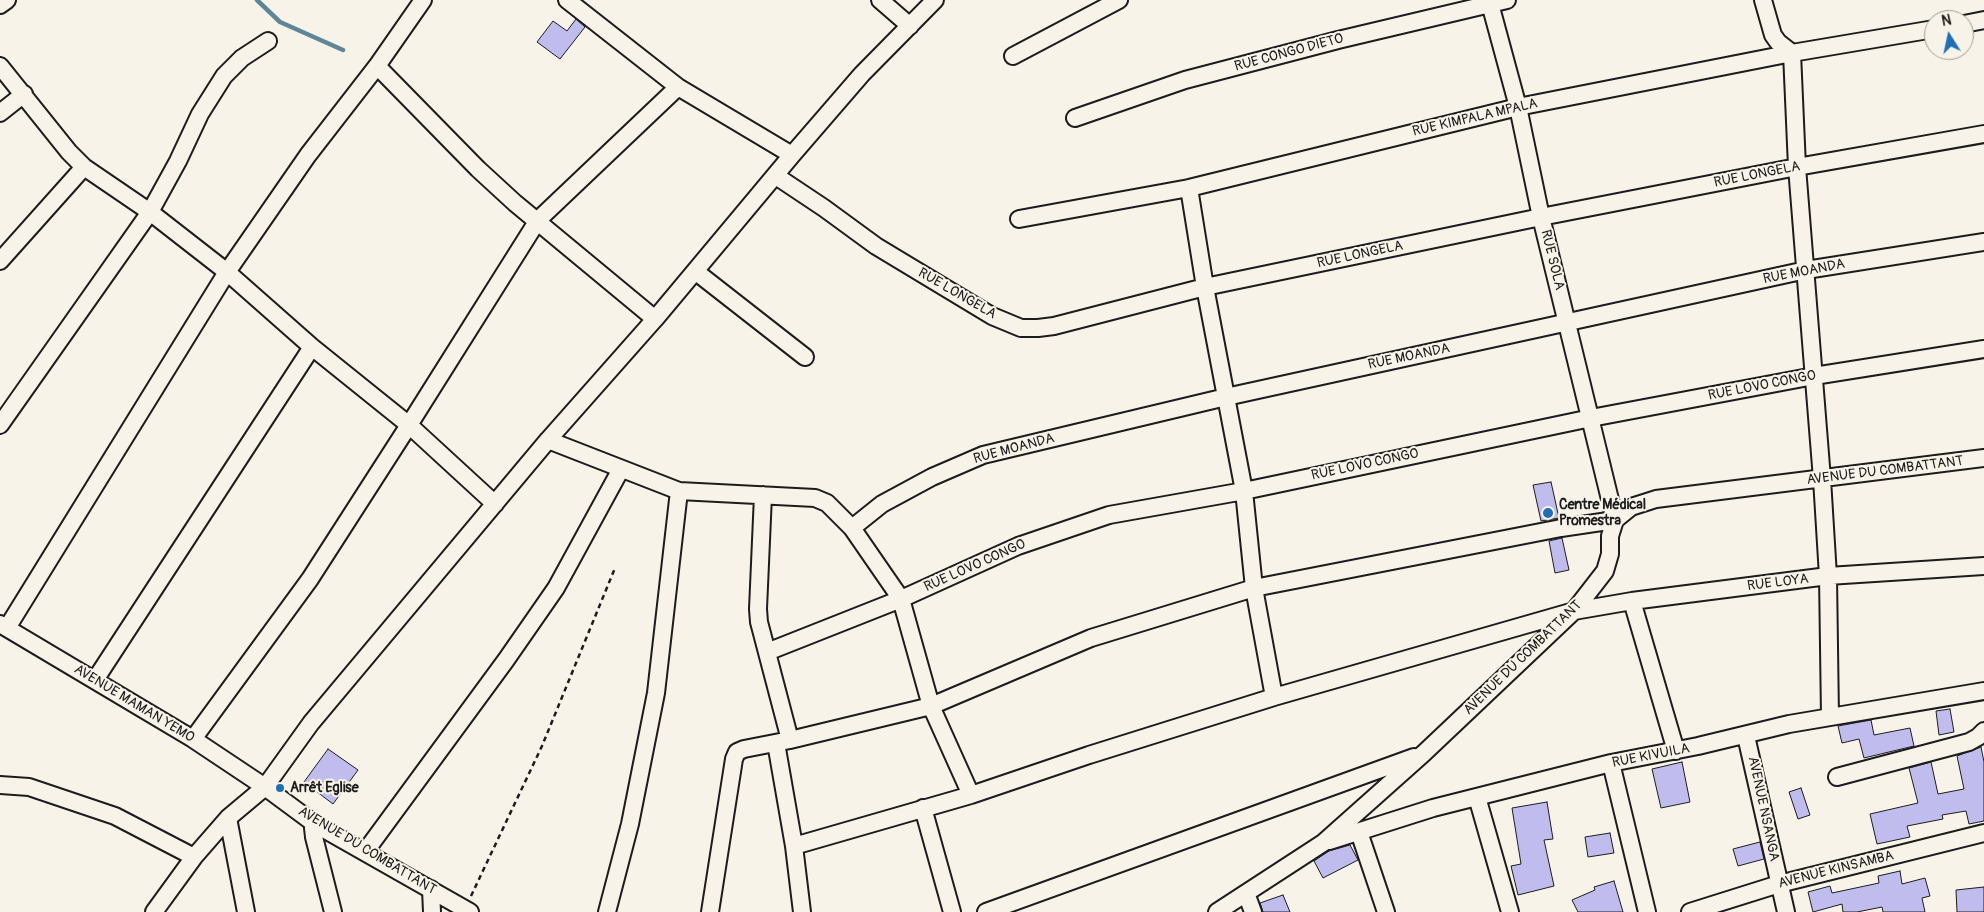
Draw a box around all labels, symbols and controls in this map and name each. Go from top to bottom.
north arrow [1924,10,1974,60]
text: N [1940,12,1953,30]
street label: RUE CONGO DIETO [1233,30,1345,76]
street label: RUE KIMPALA MPALA [1411,95,1539,141]
street label: RUE LONGELA [1712,158,1802,192]
street label: RUE SOLA [1536,228,1568,292]
street label: RUE LONGELA [1315,238,1405,272]
street label: RUE MOANDA [1762,256,1846,288]
street label: RUE LONGELA [915,265,999,323]
street label: RUE MOANDA [1367,340,1451,374]
street label: RUE LOVO CONGO [1707,367,1817,405]
street label: RUE MOANDA [972,430,1056,468]
street label: RUE LOVO CONGO [1310,445,1420,485]
street label: AVENUE DU COMBATTANT [1806,453,1964,489]
place label: Centre Médical Promestra [1559,497,1646,530]
marker: Centre Médical Promestra [1541,506,1555,520]
street label: RUE LOVO CONGO [922,536,1028,596]
street label: RUE LOYA [1746,571,1810,595]
street label: AVENUE DU COMBATTANT [1460,597,1586,719]
street label: AVENUE MAMAN YEMO [71,661,197,747]
street label: RUE KIVUILA [1611,740,1691,772]
street label: AVENUE NSANGA [1744,755,1782,863]
place label: Arrêt Eglise [290,780,359,796]
marker: Arrêt Eglise [274,782,286,794]
street label: AVENUE DU COMBATTANT [295,803,439,899]
street label: AVENUE KINSAMBA [1777,848,1895,892]

